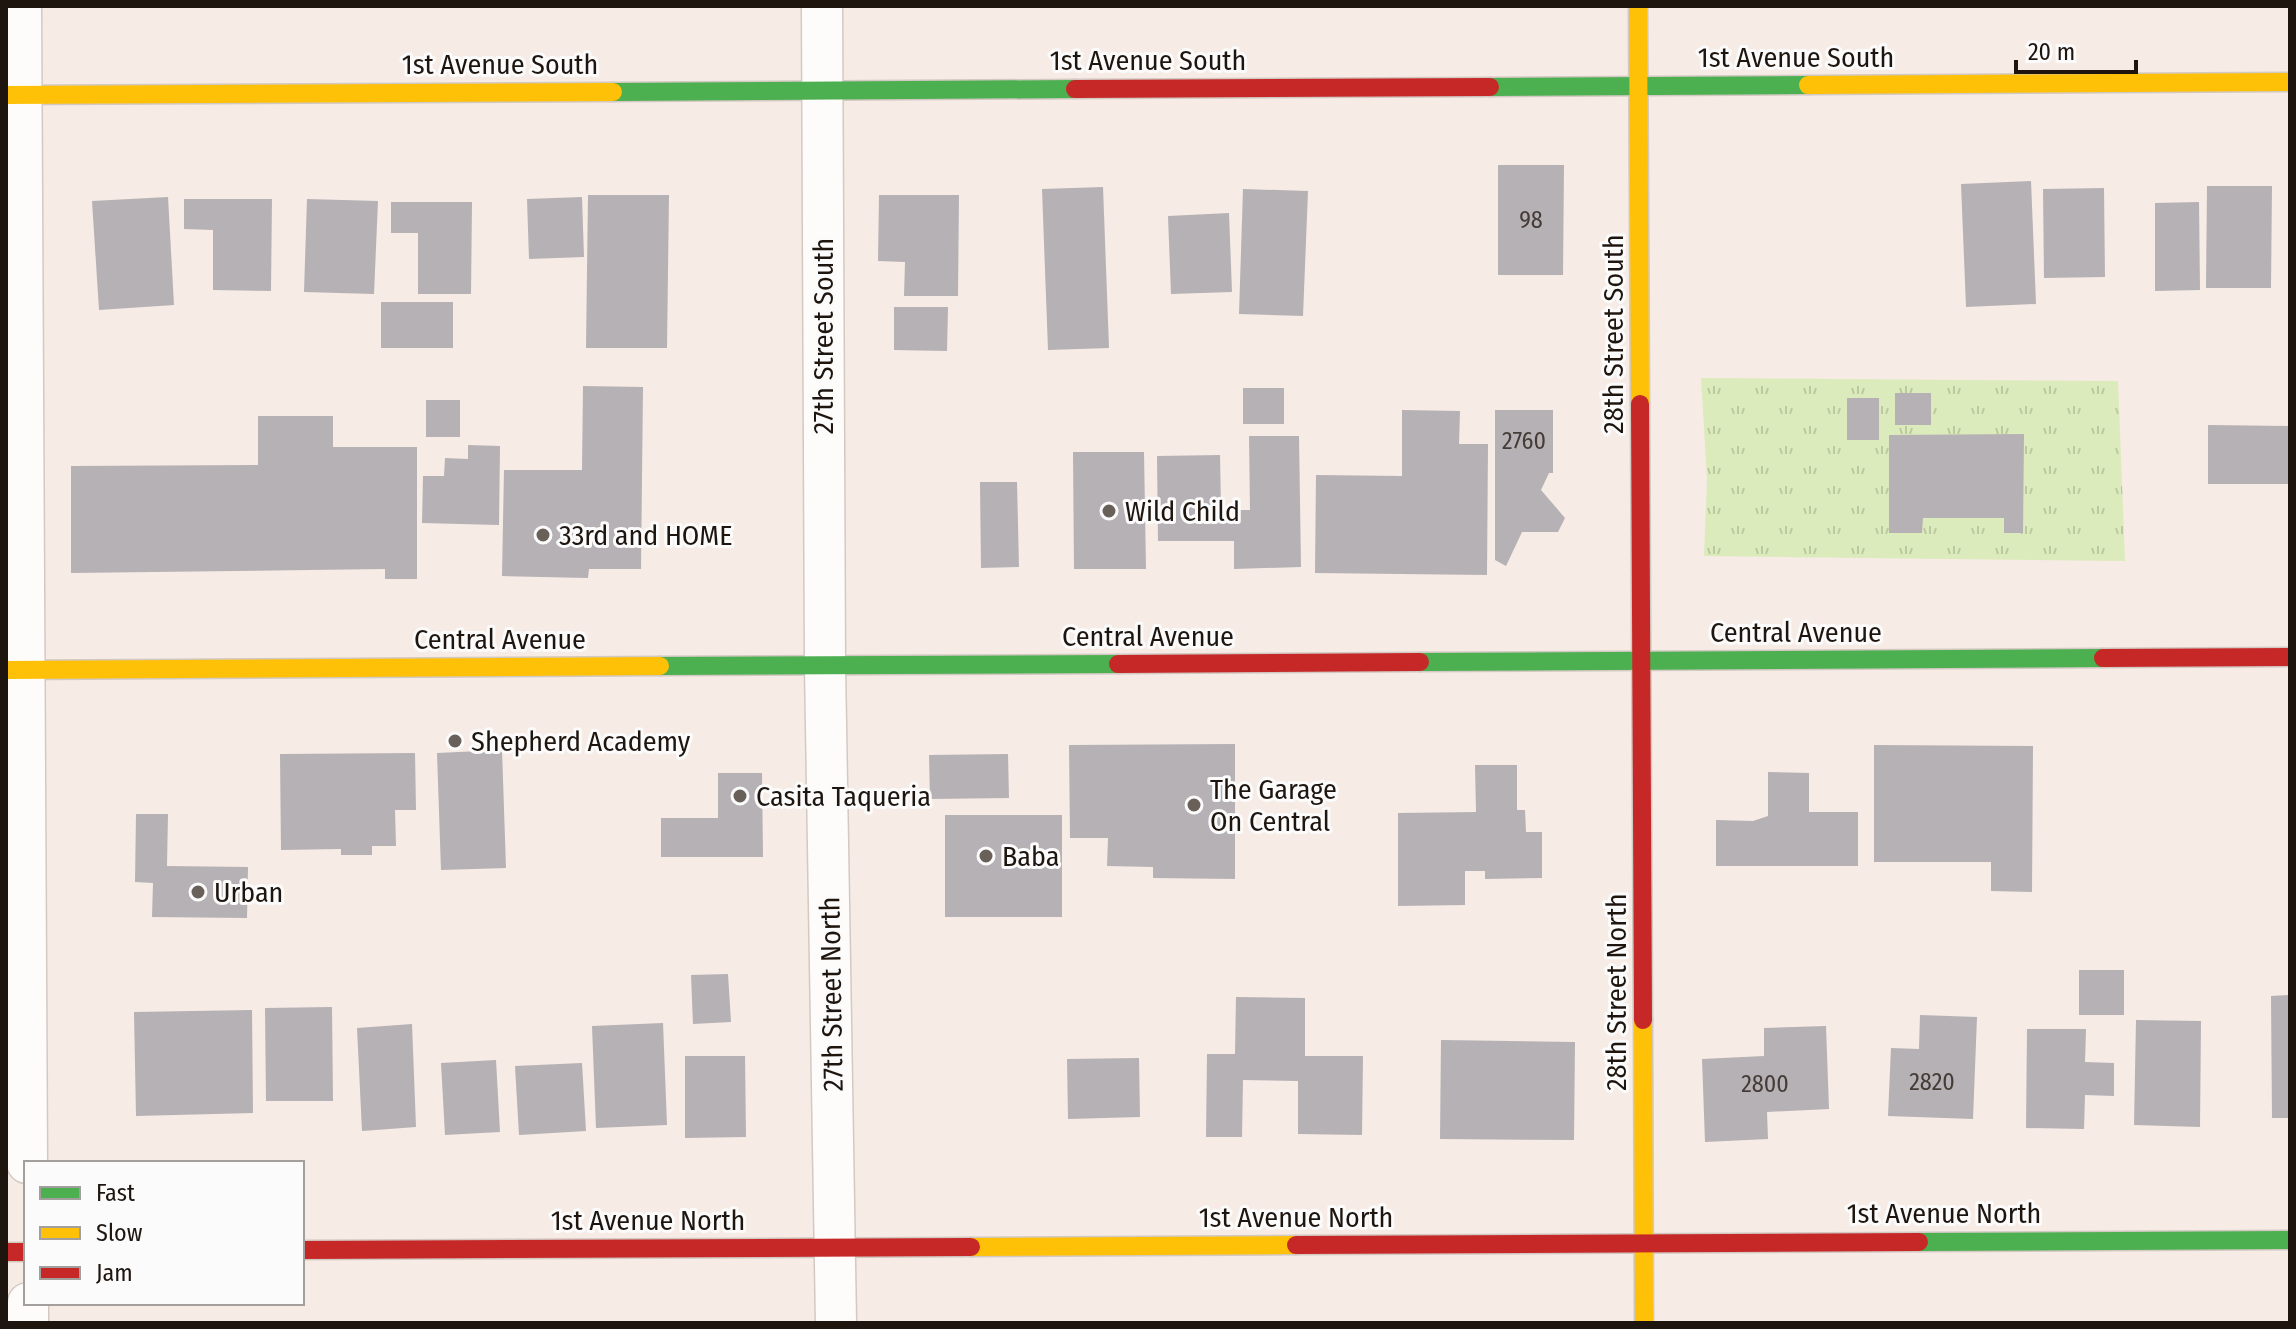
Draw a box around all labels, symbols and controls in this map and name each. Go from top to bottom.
scale bar [2016,24,2136,74]
text: 20 m [2028,38,2075,66]
street label: 1st Avenue South [1698,41,1894,74]
street label: 1st Avenue South [1050,44,1246,77]
street label: 1st Avenue South [402,48,598,81]
house number: 98 [1519,206,1543,234]
street label: 28th Street South [1597,234,1630,434]
street label: 27th Street South [807,238,840,434]
house number: 2760 [1502,427,1546,455]
place label: Wild Child [1125,495,1240,528]
marker: Wild Child [1100,502,1118,520]
place label: 33rd and HOME [559,519,732,552]
marker: 33rd and HOME [534,526,552,544]
street label: Central Avenue [1710,616,1882,649]
street label: Central Avenue [1062,620,1234,653]
street label: Central Avenue [414,623,586,656]
place label: Shepherd Academy [471,725,691,758]
marker: Shepherd Academy [446,732,464,750]
place label: The Garage On Central [1210,773,1337,838]
place label: Casita Taqueria [756,780,931,813]
marker: Casita Taqueria [731,787,749,805]
marker: The Garage On Central [1185,796,1203,814]
place label: Baba [1002,840,1059,873]
marker: Baba [977,847,995,865]
place label: Urban [214,876,283,909]
marker: Urban [189,883,207,901]
street label: 28th Street North [1600,893,1633,1091]
street label: 27th Street North [813,896,850,1092]
house number: 2820 [1909,1068,1955,1096]
house number: 2800 [1741,1070,1789,1098]
legend [24,1161,304,1305]
text: Fast [96,1179,135,1207]
street label: 1st Avenue North [1847,1197,2041,1230]
street label: 1st Avenue North [1199,1201,1393,1234]
street label: 1st Avenue North [551,1204,745,1237]
text: Slow [96,1219,143,1247]
text: Jam [96,1259,133,1287]

